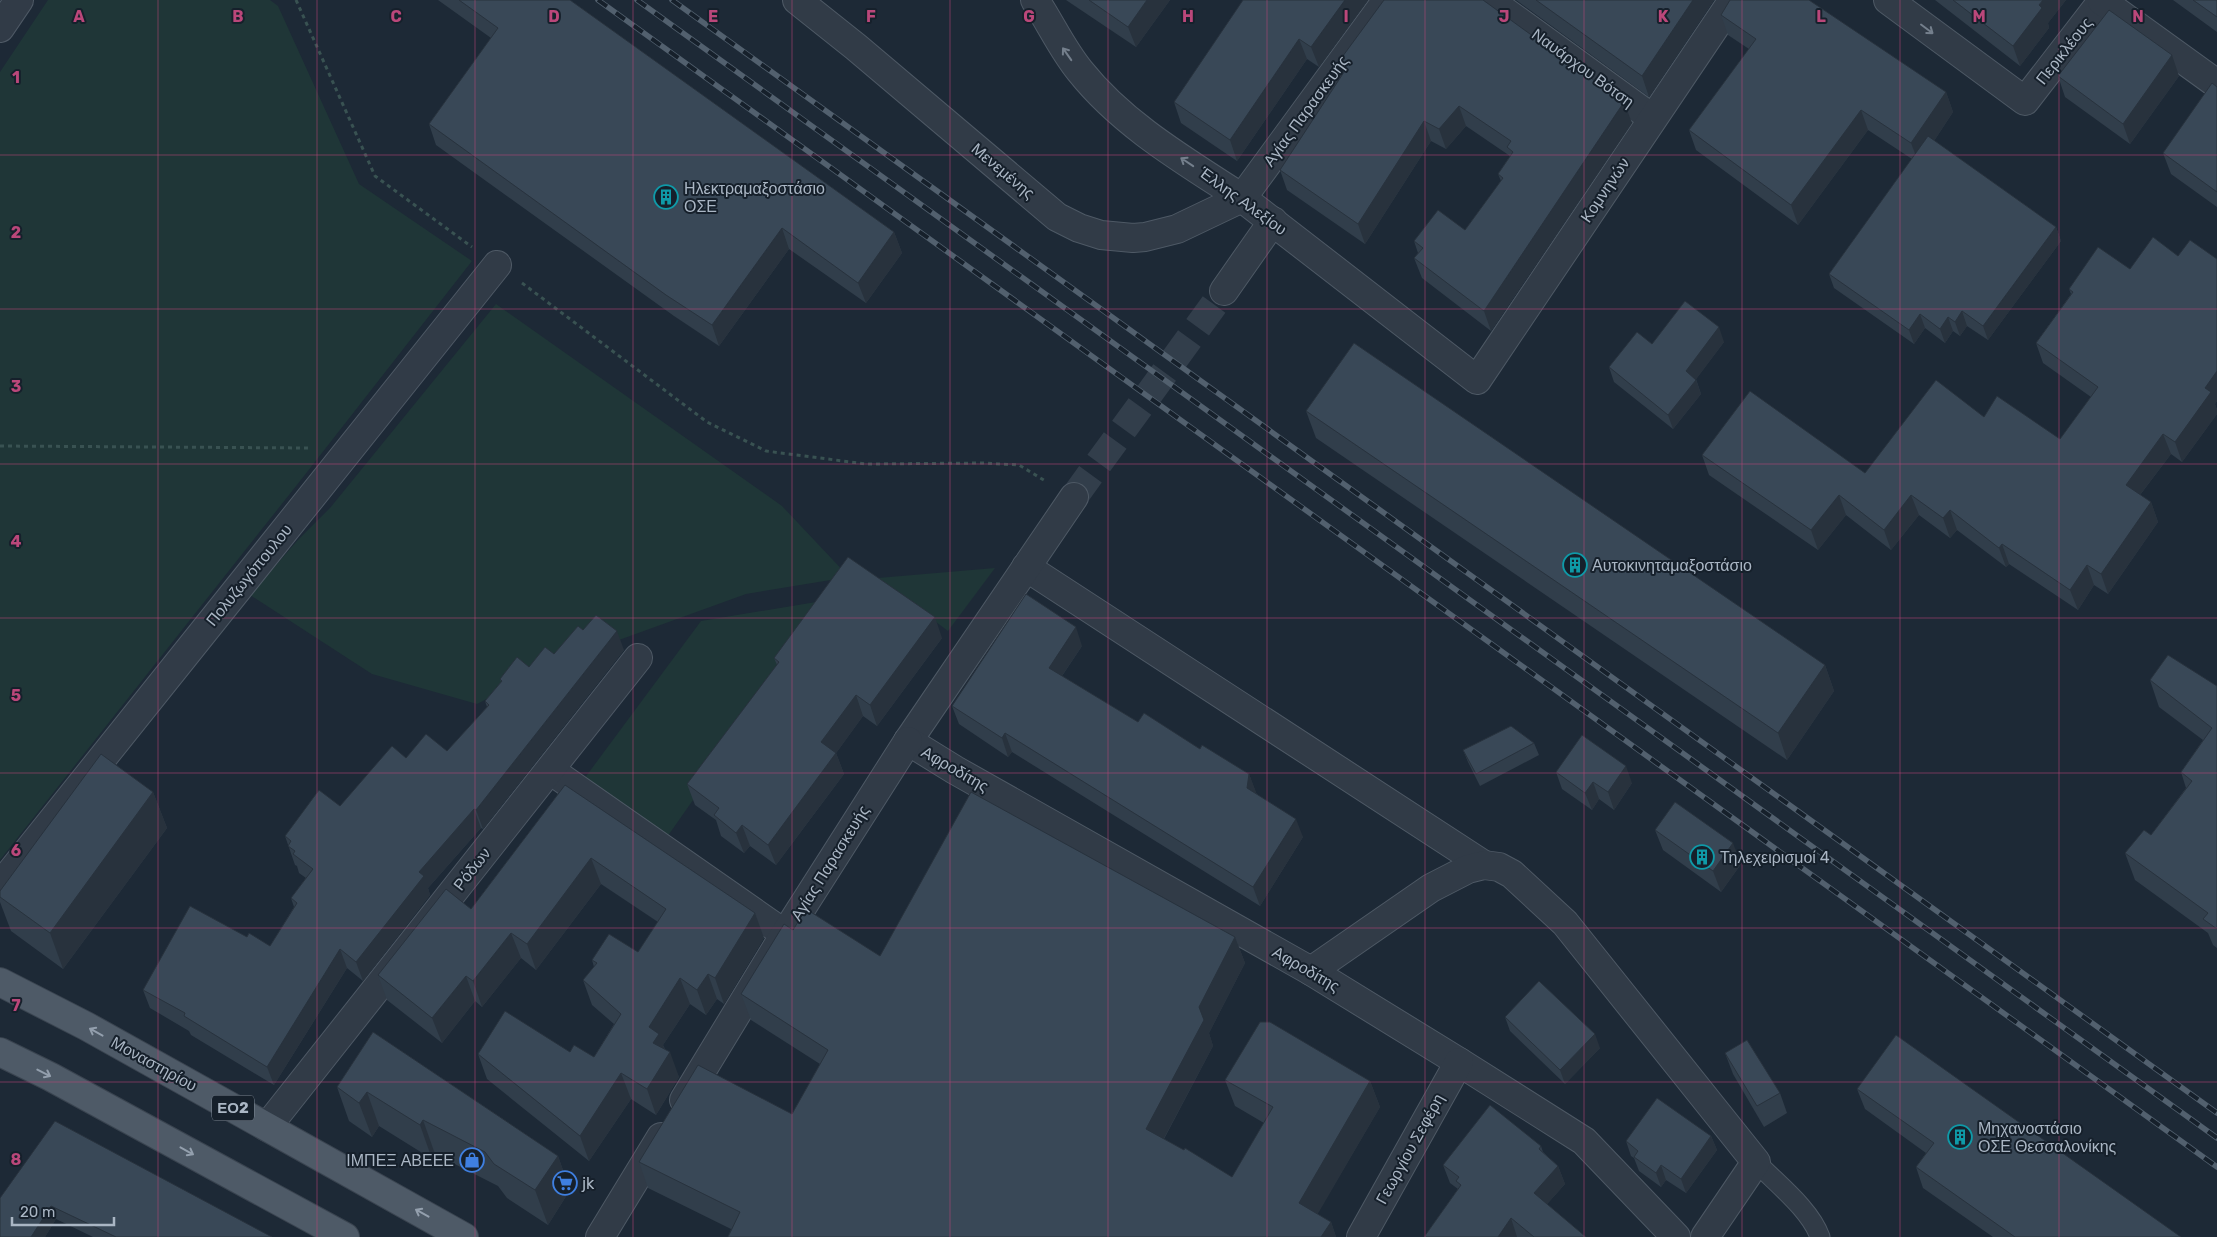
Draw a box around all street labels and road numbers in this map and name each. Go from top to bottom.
street label: Περικλέους [2032,13,2096,88]
street label: Ναυάρχου Βότση [1528,25,1638,111]
street label: Αγίας Παρασκευής [1259,52,1353,170]
street label: Μενεμένης [968,139,1039,203]
street label: Κομνηνών [1576,154,1634,226]
street label: Έλλης Αλεξίου [1195,162,1290,239]
street label: Πολυζωγόπουλου [202,520,296,630]
street label: Αφροδίτης [918,742,992,796]
street label: Αγίας Παρασκευής [787,802,873,924]
street label: Ρόδων [449,844,495,894]
street label: Αφροδίτης [1269,942,1343,996]
street label: Μοναστηρίου [108,1033,200,1095]
street label: Γεωργίου Σεφέρη [1372,1091,1448,1207]
road number: ΕΟ2 [212,1096,254,1120]

